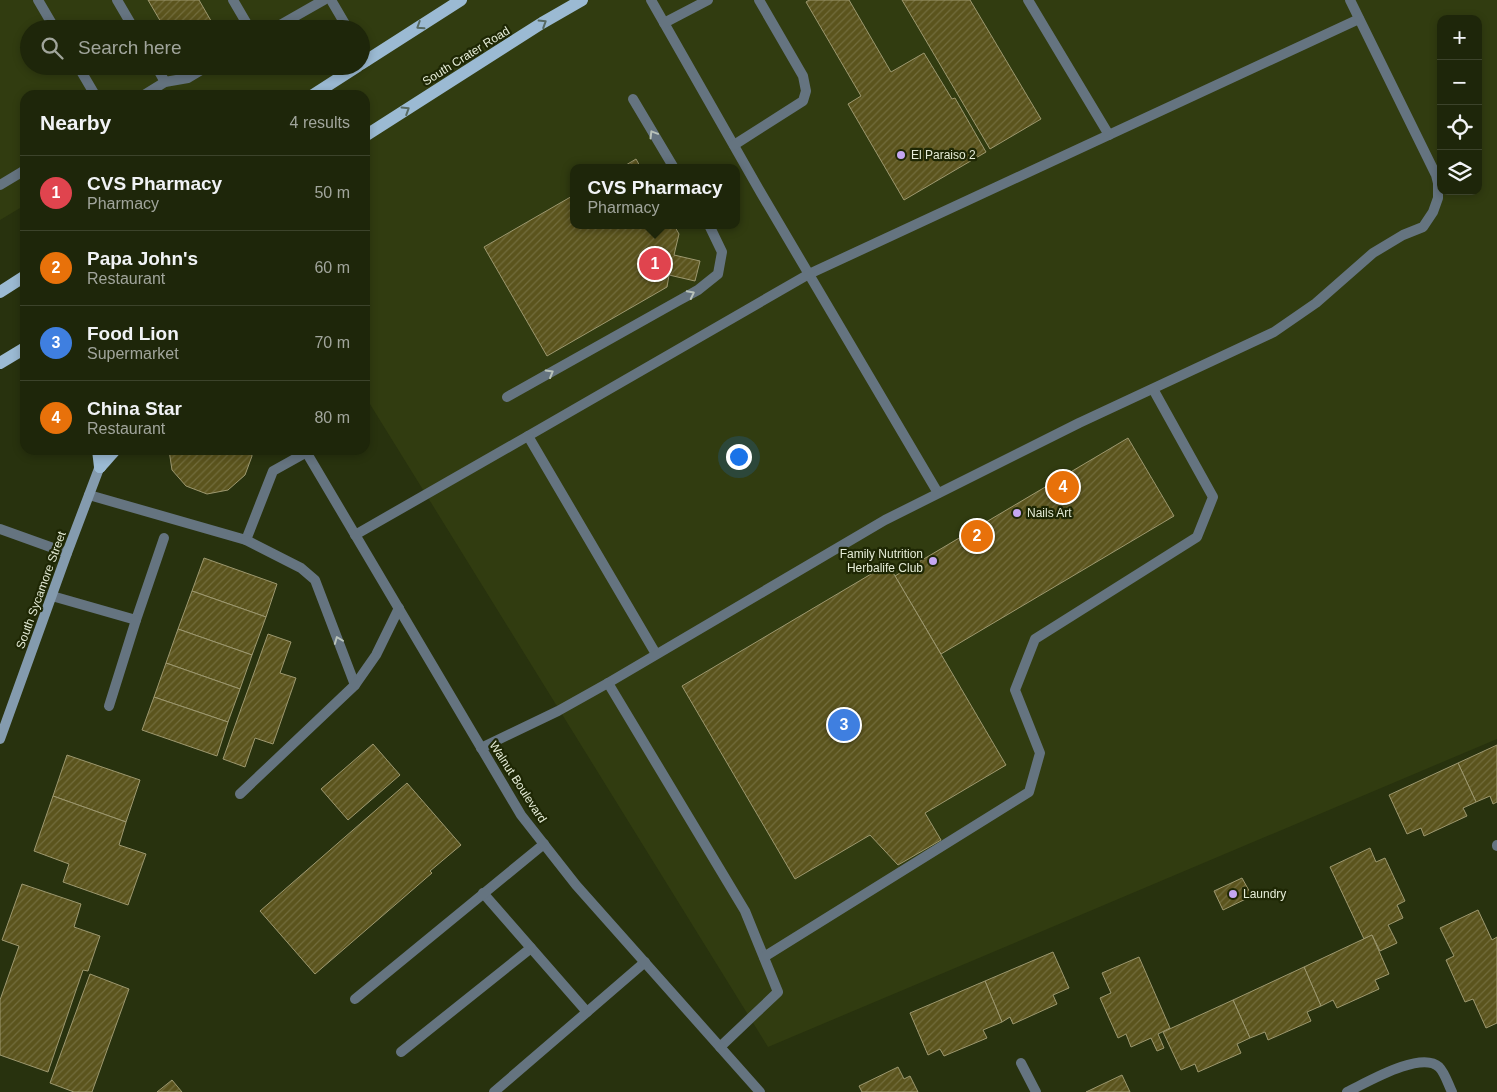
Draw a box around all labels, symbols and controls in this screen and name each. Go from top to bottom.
map controls [1437,15,1482,195]
button: + [1437,15,1482,60]
one-way arrow [538,19,547,29]
search box [20,20,370,75]
one-way arrow [417,20,426,30]
street label: South Crater Road [420,24,512,88]
icon: search [38,34,66,62]
text: Search here [78,37,182,58]
button: − [1437,60,1482,105]
button: locate [1437,105,1482,150]
one-way arrow [401,107,410,116]
text: Nearby [40,111,111,134]
text: 4 results [290,114,350,131]
one-way arrow [650,130,660,139]
place label: El Paraiso 2 [911,148,976,162]
marker: El Paraiso 2 [895,149,907,161]
button: layers [1437,150,1482,195]
popup [570,164,740,229]
text: CVS Pharmacy [87,173,222,194]
text: CVS Pharmacy [587,177,723,198]
text: 1 [52,184,60,201]
text: 50 m [314,184,350,201]
text: Pharmacy [87,195,159,212]
text: Pharmacy [587,199,659,216]
pin: 1 [639,245,671,283]
text: Papa John's [87,248,198,269]
text: 2 [52,259,60,276]
text: 60 m [314,259,350,276]
text: Restaurant [87,270,165,287]
one-way arrow [686,290,695,300]
text: Food Lion [87,323,179,344]
text: 3 [52,334,60,351]
text: 70 m [314,334,350,351]
text: Supermarket [87,345,179,362]
one-way arrow [544,369,553,379]
text: China Star [87,398,182,419]
text: 4 [52,409,60,426]
text: 80 m [314,409,350,426]
text: Restaurant [87,420,165,437]
your location [726,444,752,470]
pin: 4 [1047,468,1079,506]
place label: Nails Art [1027,506,1072,520]
marker: Nails Art [1011,507,1023,519]
pin: 2 [961,517,993,555]
street label: South Sycamore Street [13,529,69,651]
place label: Family Nutrition Herbalife Club [840,547,923,575]
marker: Family Nutrition Herbalife Club [927,555,939,567]
one-way arrow [334,636,344,644]
pin: 3 [828,706,860,744]
street label: Walnut Boulevard [486,739,550,825]
place label: Laundry [1243,887,1286,901]
marker: Laundry [1227,888,1239,900]

